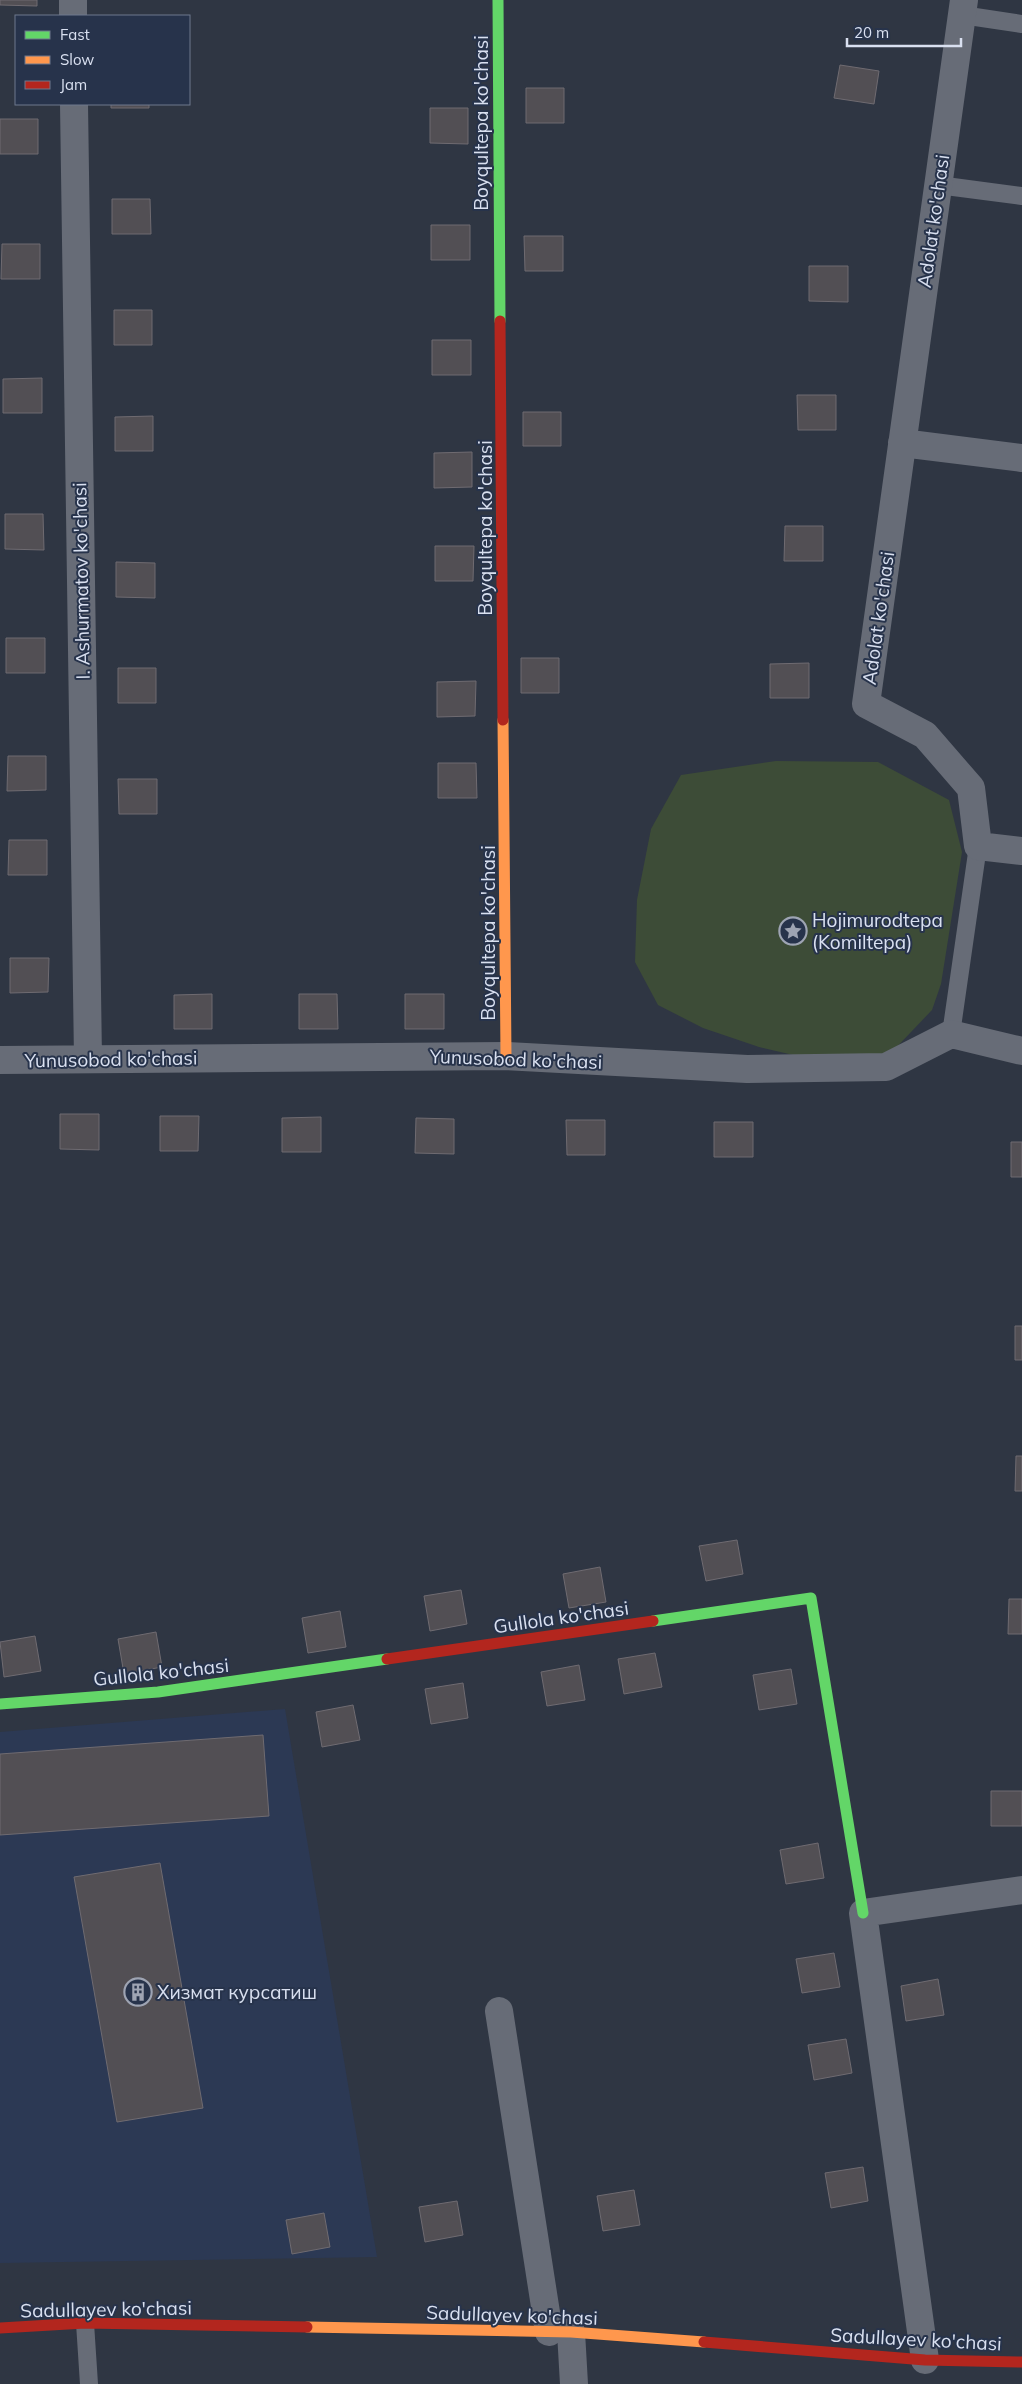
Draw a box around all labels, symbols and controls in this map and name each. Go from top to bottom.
legend [15,15,190,105]
scale bar [847,15,961,47]
text: 20 m [854,23,889,42]
text: Fast [60,25,90,44]
street label: Boyqultepa ko'chasi [469,35,493,211]
text: Slow [60,50,94,69]
text: Jam [60,75,87,94]
street label: Adolat ko'chasi [912,153,954,289]
street label: Boyqultepa ko'chasi [473,440,497,616]
street label: I. Ashurmatov ko'chasi [67,482,95,680]
street label: Adolat ko'chasi [857,550,899,686]
street label: Boyqultepa ko'chasi [476,845,500,1021]
place label: Hojimurodtepa (Komiltepa) [812,908,943,954]
place icon: Hojimurodtepa (Komiltepa) [778,916,808,946]
street label: Yunusobod ko'chasi [428,1044,603,1074]
street label: Yunusobod ko'chasi [24,1045,197,1073]
street label: Gullola ko'chasi [492,1596,630,1638]
street label: Gullola ko'chasi [92,1653,230,1691]
building icon: Хизмат курсатиш [123,1977,153,2007]
place label: Хизмат курсатиш [157,1980,317,2004]
street label: Sadullayev ko'chasi [20,2296,192,2322]
street label: Sadullayev ko'chasi [426,2300,598,2330]
street label: Sadullayev ko'chasi [830,2323,1002,2355]

